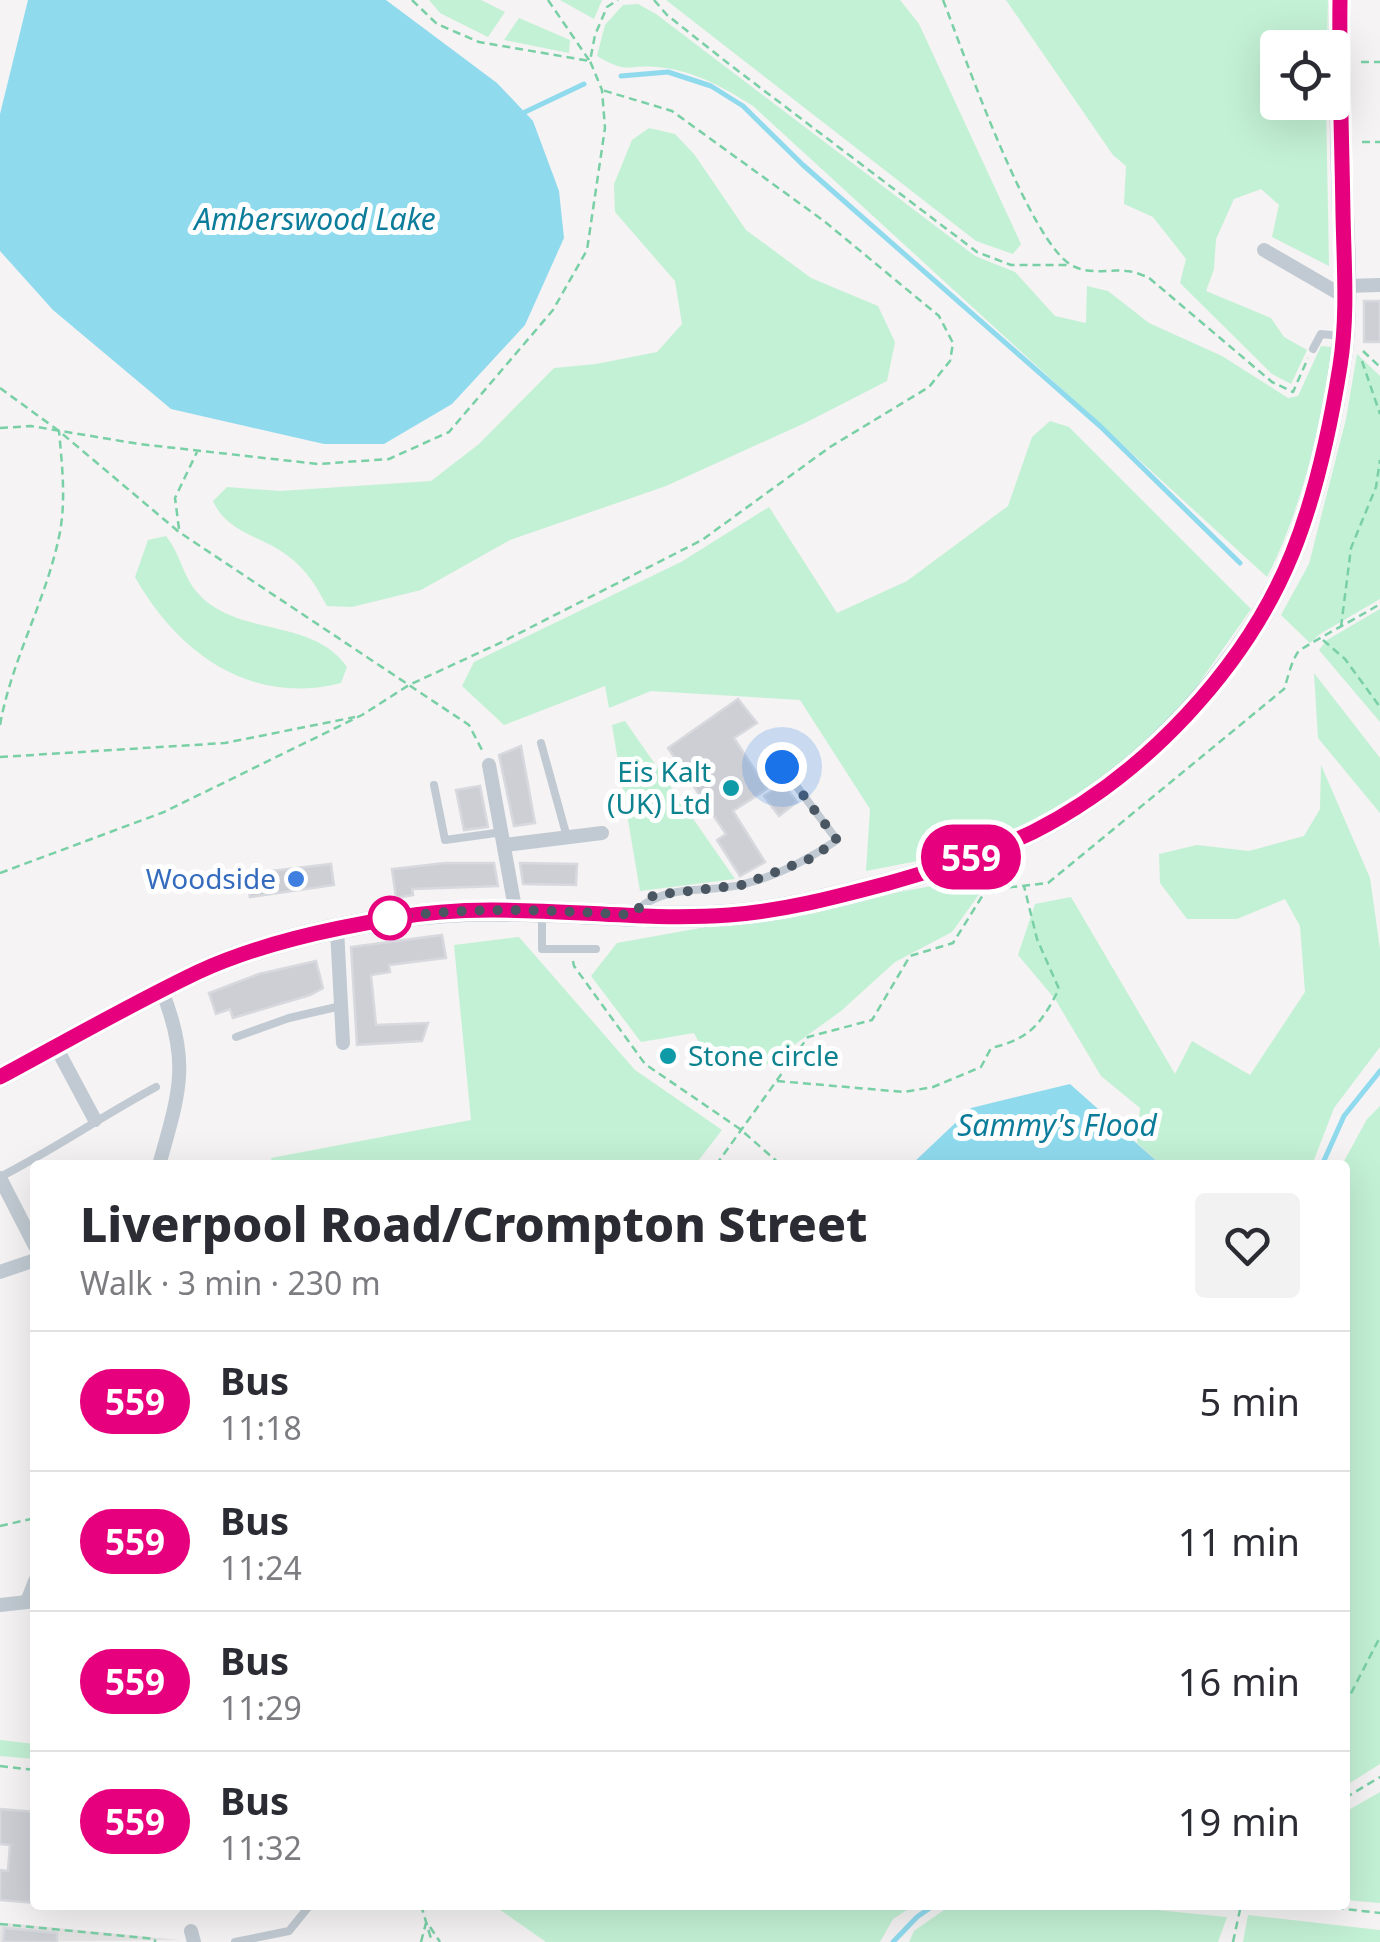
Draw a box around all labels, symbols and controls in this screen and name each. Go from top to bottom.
map controls [1260,30,1350,120]
button: locate [1260,30,1350,120]
water label: Amberswood Lake [192,198,436,239]
your location [757,742,807,792]
place label: Eis Kalt (UK) Ltd [607,752,711,822]
marker: Eis Kalt (UK) Ltd [720,777,742,799]
line badge: 559 [914,824,1028,890]
text: 559 [941,834,1001,881]
place label: Woodside [146,859,276,897]
marker: Woodside [285,868,307,890]
unlabelled marker [369,897,411,939]
place label: Stone circle [688,1036,839,1074]
marker: Stone circle [657,1045,679,1067]
water label: Sammy's Flood [957,1104,1157,1145]
text: Liverpool Road/Crompton Street [80,1191,867,1256]
button: heart [1195,1193,1300,1298]
text: Walk · 3 min · 230 m [80,1261,381,1304]
text: Bus [220,1354,289,1406]
text: 5 min [1200,1375,1300,1427]
text: 559 [105,1378,165,1425]
text: 11:18 [220,1406,302,1449]
text: Bus [220,1494,289,1546]
text: 11 min [1178,1515,1300,1567]
text: 559 [105,1518,165,1565]
text: 11:24 [220,1546,302,1589]
text: Bus [220,1634,289,1686]
text: 16 min [1178,1655,1300,1707]
text: 559 [105,1658,165,1705]
text: 11:29 [220,1686,302,1729]
text: Bus [220,1774,289,1826]
text: 19 min [1178,1795,1300,1847]
text: 559 [105,1798,165,1845]
text: 11:32 [220,1826,302,1869]

